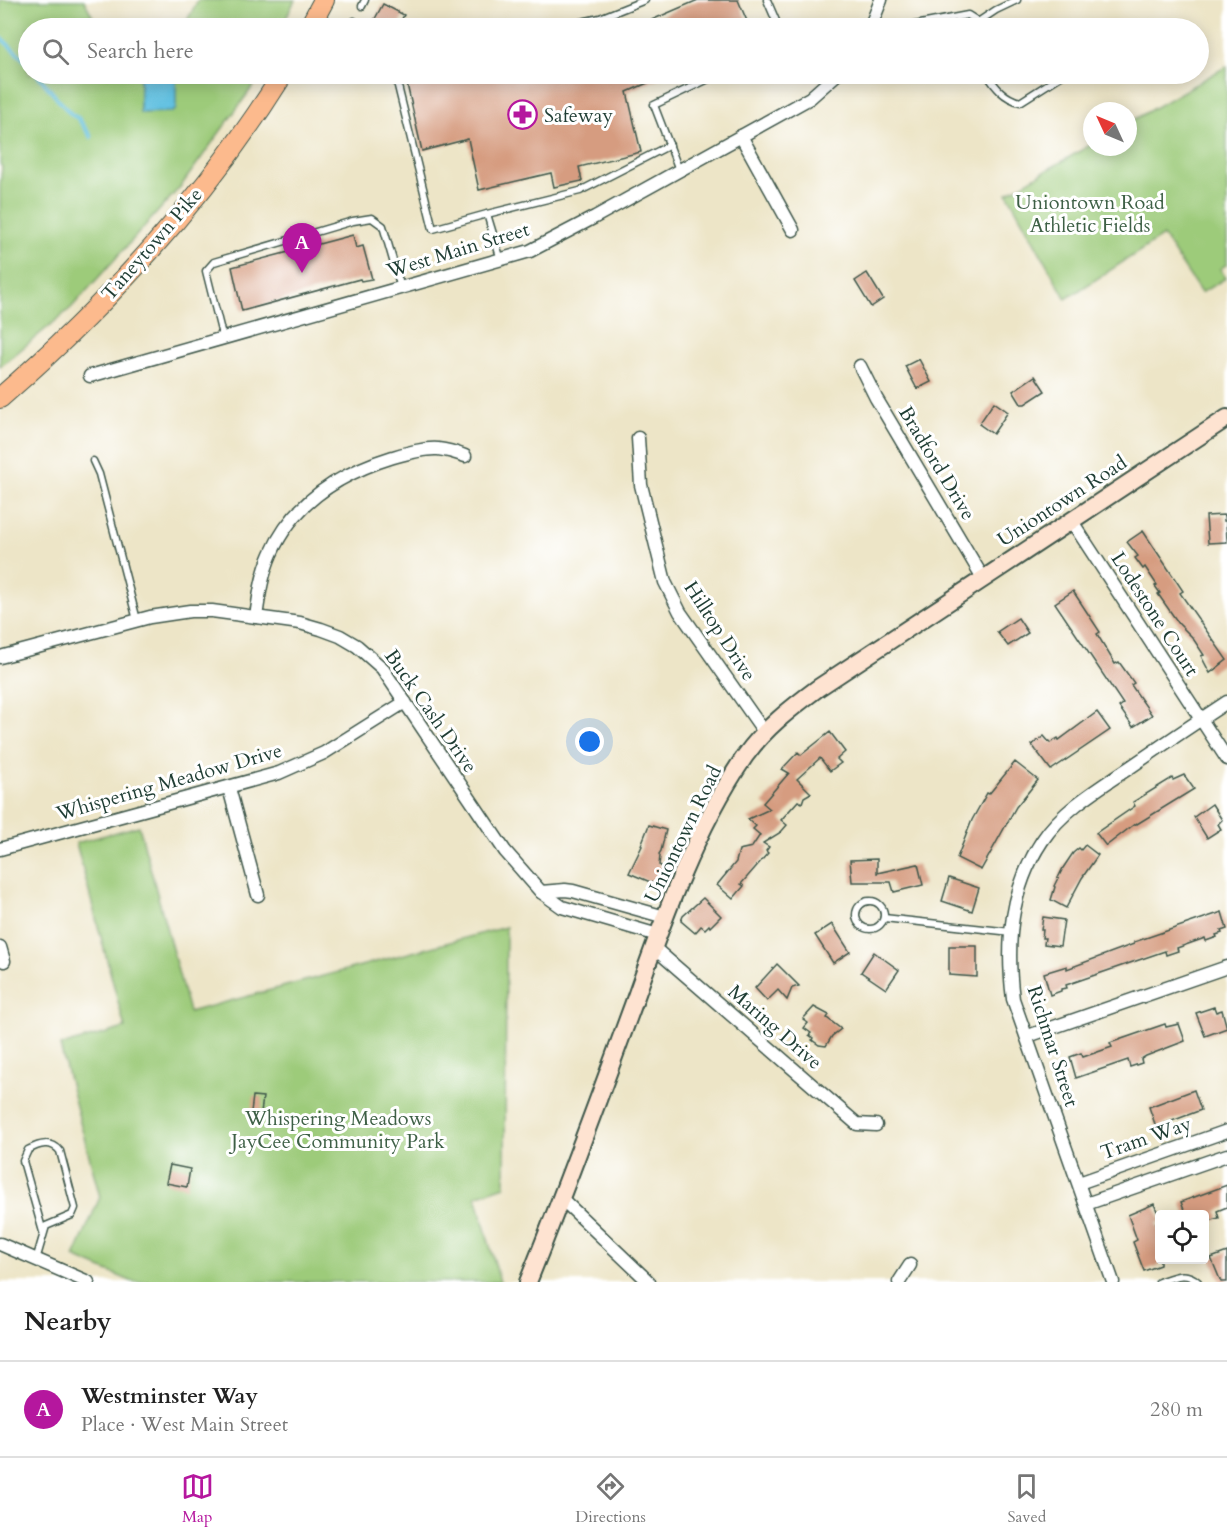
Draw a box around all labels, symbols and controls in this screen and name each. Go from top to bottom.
search box [18,18,1209,84]
icon: search [39,35,72,68]
text: Search here [87,36,194,66]
pharmacy icon: Safeway [507,99,539,131]
place label: Safeway [544,102,614,129]
north arrow [1083,102,1137,156]
street label: Taneytown Pike [95,182,209,306]
park label: Uniontown Road Athletic Fields [1015,189,1165,239]
street label: West Main Street [383,215,533,285]
pin: A [282,224,322,273]
street label: Bradford Drive [892,401,982,525]
street label: Uniontown Road [992,449,1132,553]
street label: Lodestone Court [1105,547,1206,682]
street label: Hilltop Drive [678,576,762,686]
street label: Buck Cash Drive [378,644,484,778]
your location [575,727,604,756]
street label: Whispering Meadow Drive [52,737,285,827]
street label: Uniontown Road [638,761,728,907]
street label: Maring Drive [722,979,828,1075]
street label: Richmar Street [1021,982,1086,1111]
park label: Whispering Meadows JayCee Community Park [228,1105,445,1155]
street label: Tram Way [1097,1110,1195,1166]
map controls [1155,1210,1209,1264]
button: locate [1155,1210,1209,1264]
text: Nearby [24,1304,112,1339]
text: Westminster Way [81,1381,258,1411]
text: A [36,1396,51,1423]
text: 280 m [1150,1396,1203,1423]
text: Place · West Main Street [81,1411,288,1438]
tab: Map [181,1470,214,1528]
tab: Directions [575,1470,646,1528]
tab: Saved [1007,1470,1046,1528]

